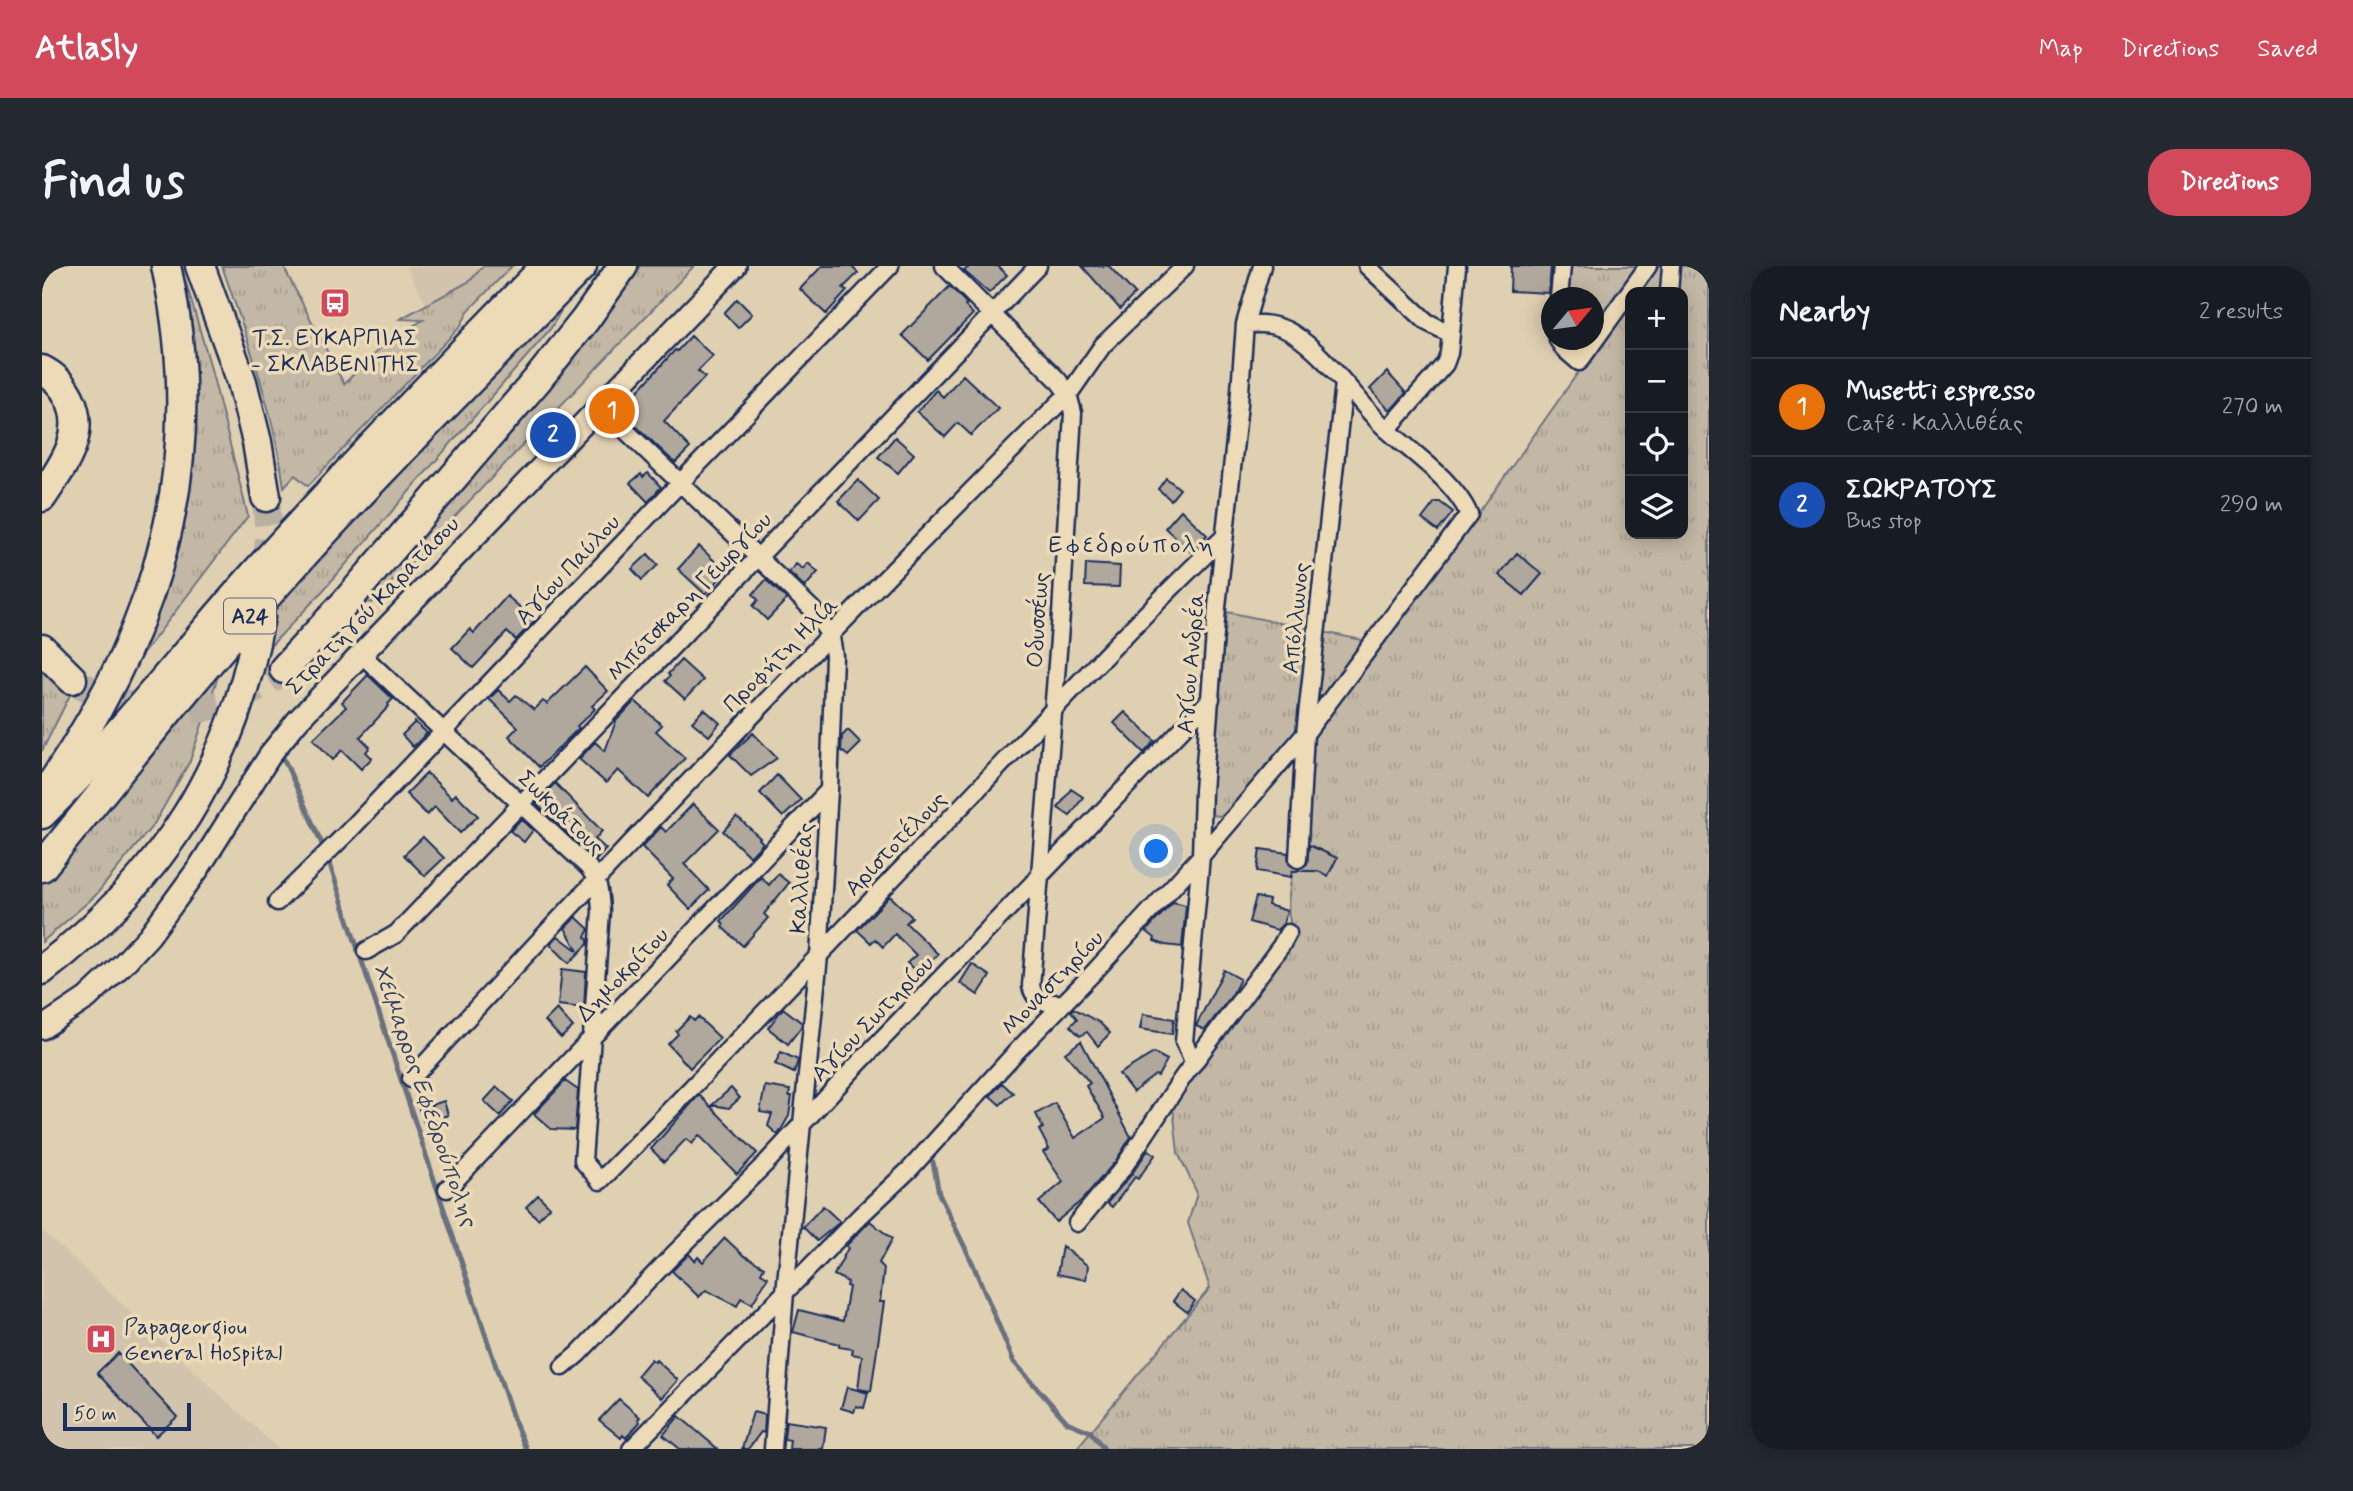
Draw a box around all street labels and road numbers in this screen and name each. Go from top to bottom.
street label: Μπότσκαρη Γεωργίου [602,506,779,689]
street label: Αγίου Παύλου [509,509,628,632]
street label: Στρατηγού Καρατάσου [280,510,467,702]
street label: Απόλλωνος [1276,561,1318,675]
street label: Οδυσσέως [1019,571,1057,669]
street label: Προφήτη Ηλία [717,591,846,720]
street label: Αγίου Ανδρέα [1169,591,1213,735]
road number: Α24 [224,598,276,634]
street label: Σωκράτους [511,764,611,862]
street label: Αριστοτέλους [837,784,954,903]
street label: Καλλιθέας [782,822,822,935]
street label: Δημοκρίτου [571,921,676,1029]
street label: Μοναστηρίου [996,924,1111,1042]
street label: Αγίου Σωτηρίου [805,950,941,1089]

